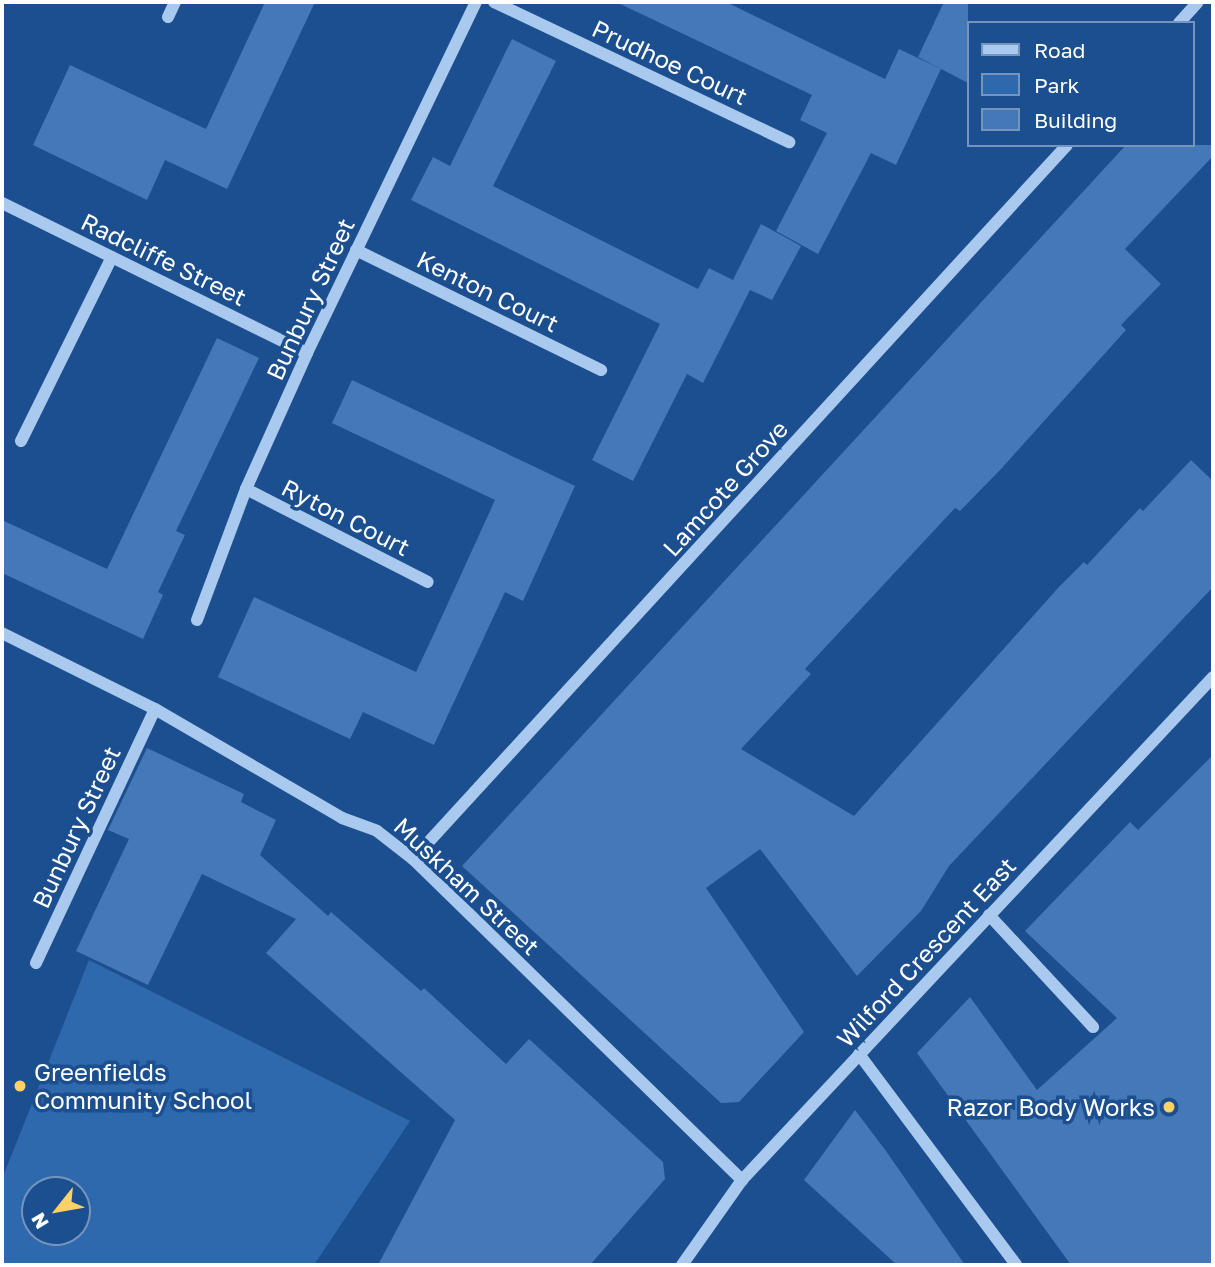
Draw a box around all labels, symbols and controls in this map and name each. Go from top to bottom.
street label: Prudhoe Court [588,13,752,111]
legend [967,21,1194,147]
text: Road [1034,37,1085,63]
text: Park [1034,72,1079,98]
text: Building [1034,107,1117,133]
street label: Radcliffe Street [77,207,251,311]
street label: Bunbury Street [260,214,360,384]
street label: Kenton Court [412,244,564,338]
street label: Lamcote Grove [657,414,793,562]
street label: Ryton Court [277,472,415,562]
street label: Bunbury Street [26,742,126,912]
street label: Muskham Street [388,811,546,961]
street label: Wilford Crescent East [831,851,1021,1053]
place label: Greenfields Community School [34,1058,252,1114]
marker: Greenfields Community School [12,1078,28,1094]
place label: Razor Body Works [947,1093,1155,1121]
marker: Razor Body Works [1161,1099,1177,1115]
north arrow [21,1176,91,1246]
text: N [26,1209,53,1233]

